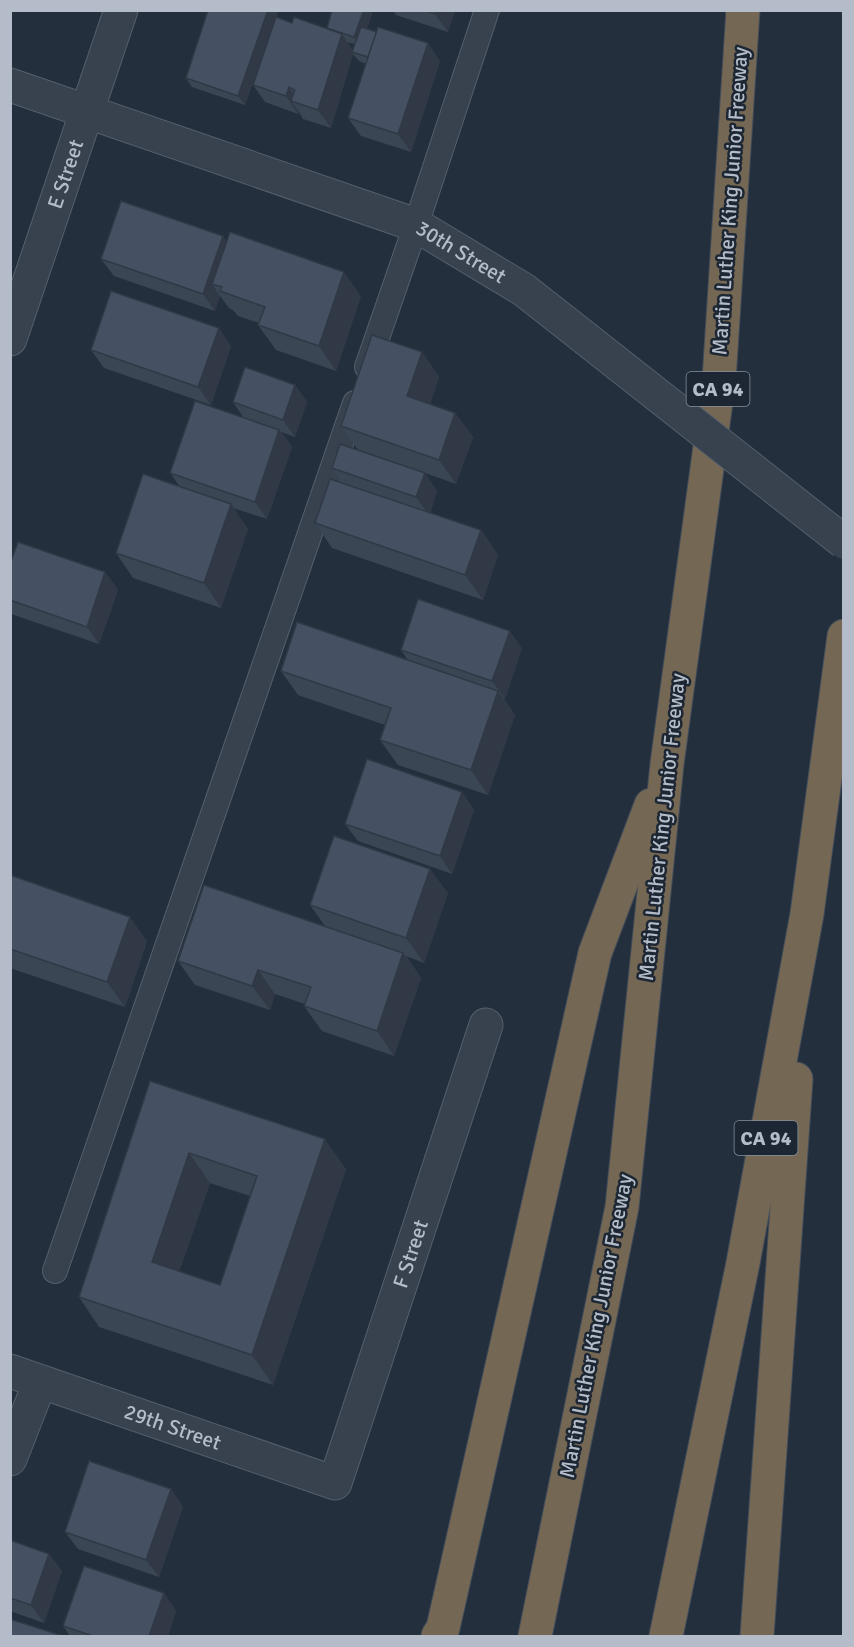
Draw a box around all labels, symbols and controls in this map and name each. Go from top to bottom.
street label: Martin Luther King Junior Freeway [706,46,754,356]
street label: E Street [42,136,89,212]
street label: 30th Street [411,215,511,289]
road number: CA 94 [686,372,750,406]
street label: Martin Luther King Junior Freeway [633,672,691,982]
road number: CA 94 [734,1121,798,1155]
street label: Martin Luther King Junior Freeway [554,1172,638,1480]
street label: F Street [387,1216,434,1291]
street label: 29th Street [121,1398,225,1456]

